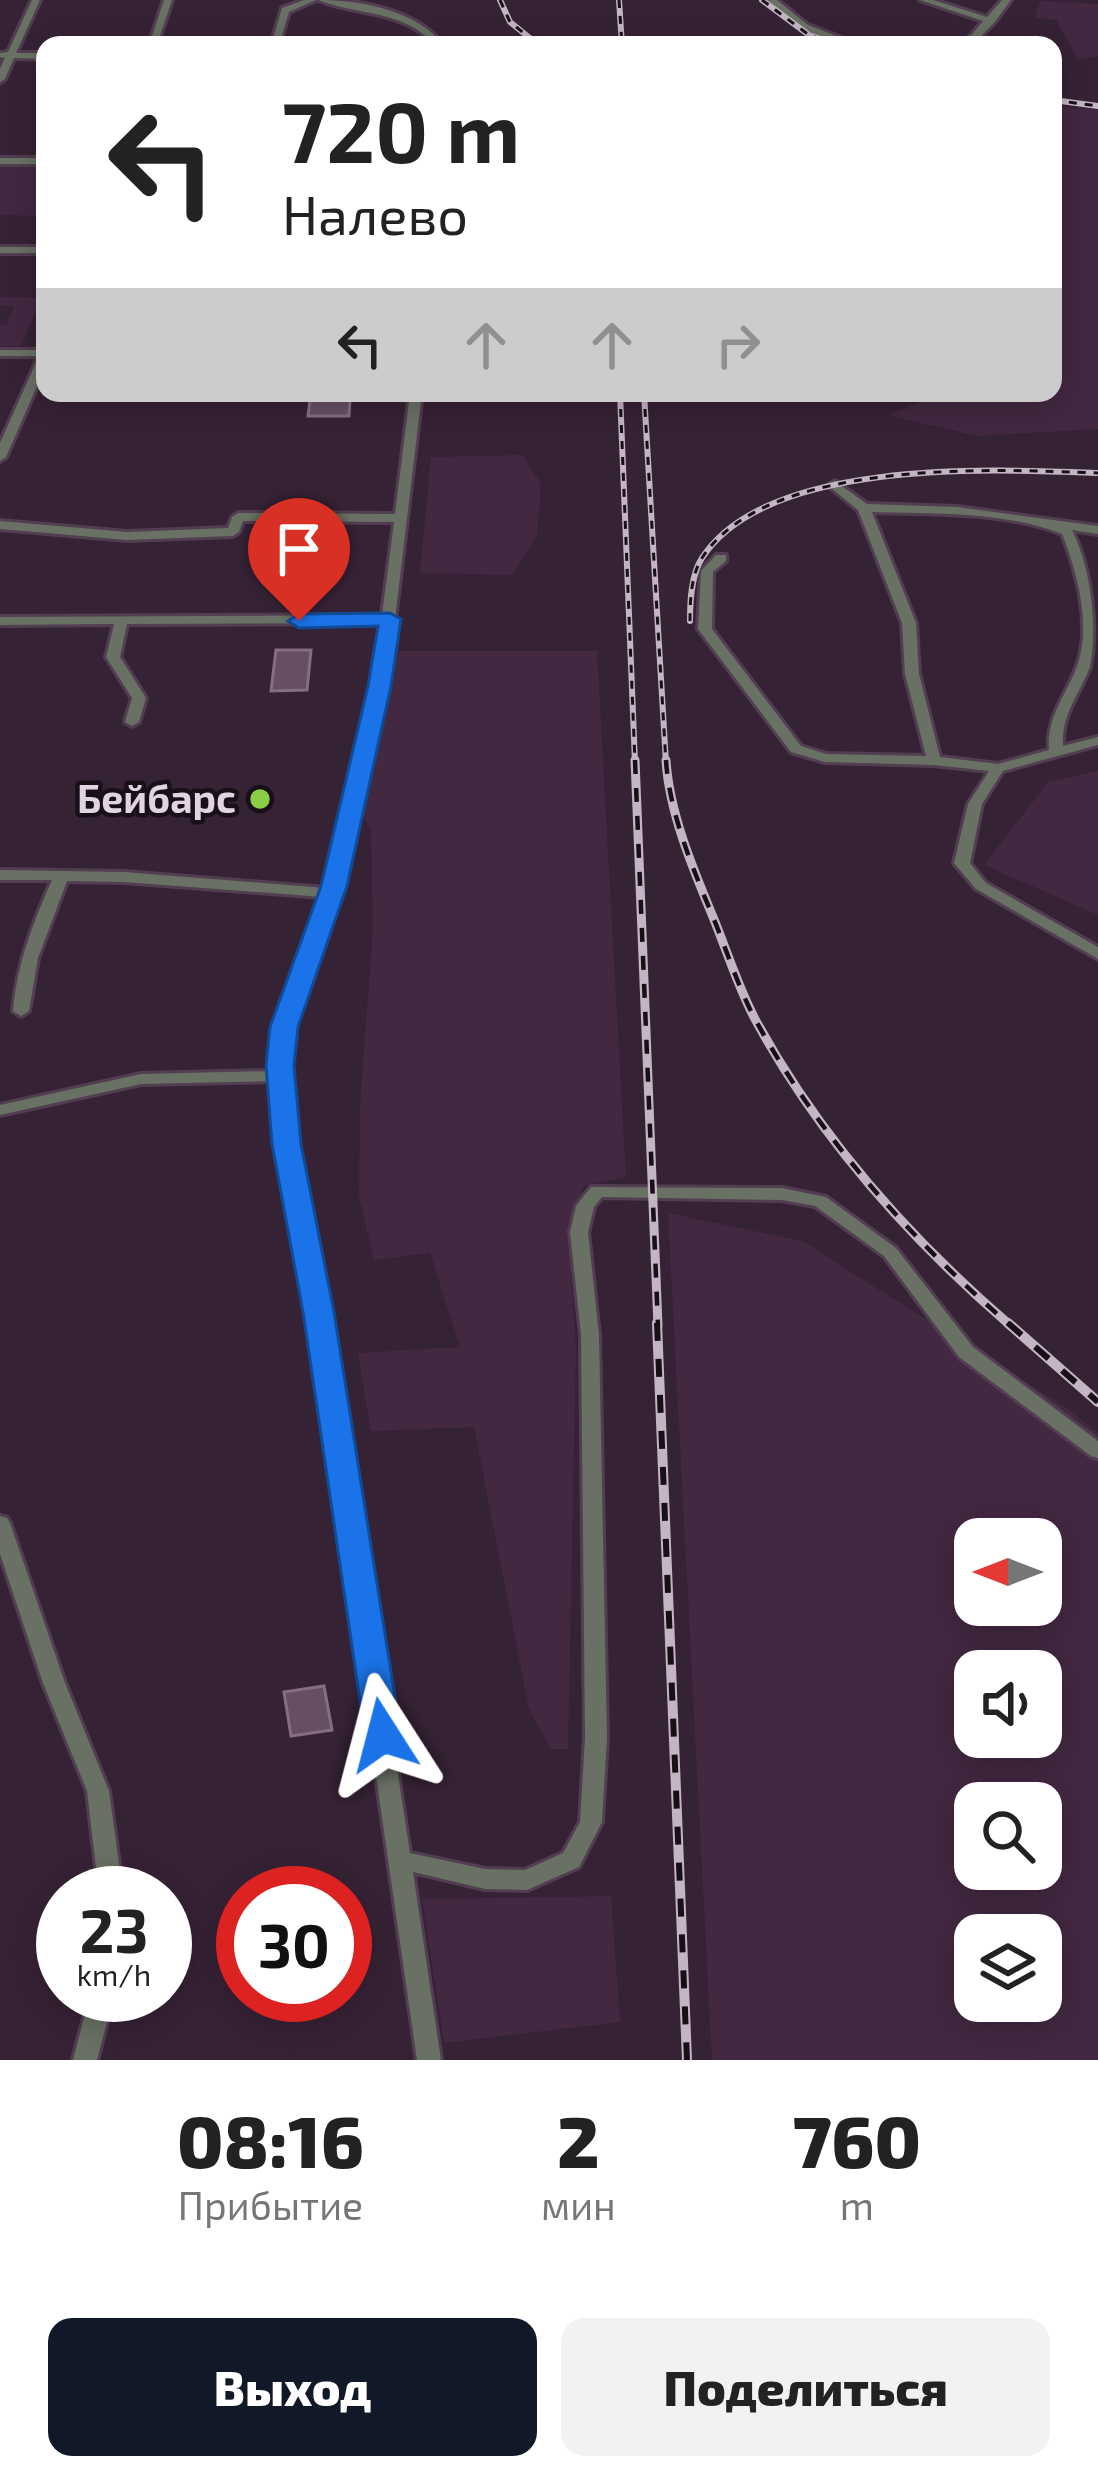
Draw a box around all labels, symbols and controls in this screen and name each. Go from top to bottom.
text: 720 m [282,79,520,180]
icon: left [84,84,240,240]
text: Налево [282,181,468,246]
icon: left [327,312,393,378]
icon: ahead [453,312,519,378]
icon: ahead [579,312,645,378]
icon: right [705,312,771,378]
pin [248,498,350,621]
icon: arrive [266,516,332,582]
place label: Бейбарс [77,774,236,821]
marker: Бейбарс [247,786,273,812]
north arrow [954,1518,1062,1626]
map controls [954,1518,1062,2022]
button: sound [954,1650,1062,1758]
position arrow [320,1672,446,1798]
button: search [954,1782,1062,1890]
speed limit sign: 30 [216,1866,372,2022]
text: 23 [80,1893,148,1965]
button: layers [954,1914,1062,2022]
text: km/h [77,1956,151,1992]
text: 08:16 [177,2096,364,2182]
text: 2 [557,2096,600,2182]
text: 760 [793,2096,921,2182]
text: Прибытие [178,2181,363,2228]
text: мин [541,2181,616,2228]
text: m [840,2181,874,2228]
button: Выход [48,2318,537,2456]
button: Поделиться [561,2318,1050,2456]

